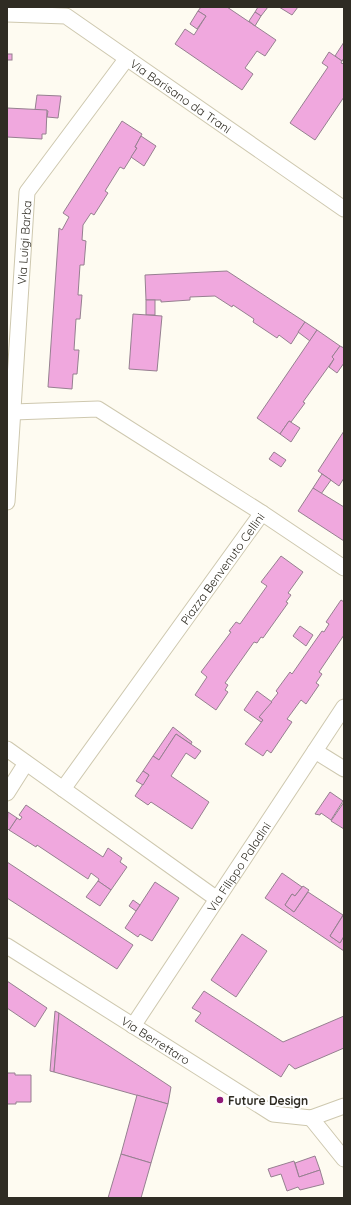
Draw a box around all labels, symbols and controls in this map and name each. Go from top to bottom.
street label: Via Barisano da Trani [128,56,234,136]
street label: Via Luigi Barba [14,200,34,285]
street label: Piazza Benvenuto Cellini [177,510,267,627]
street label: Via Filippo Paladini [203,819,274,915]
street label: Via Berrettaro [119,1013,193,1067]
place label: Future Design [228,1093,308,1108]
marker: Future Design [215,1095,225,1105]

